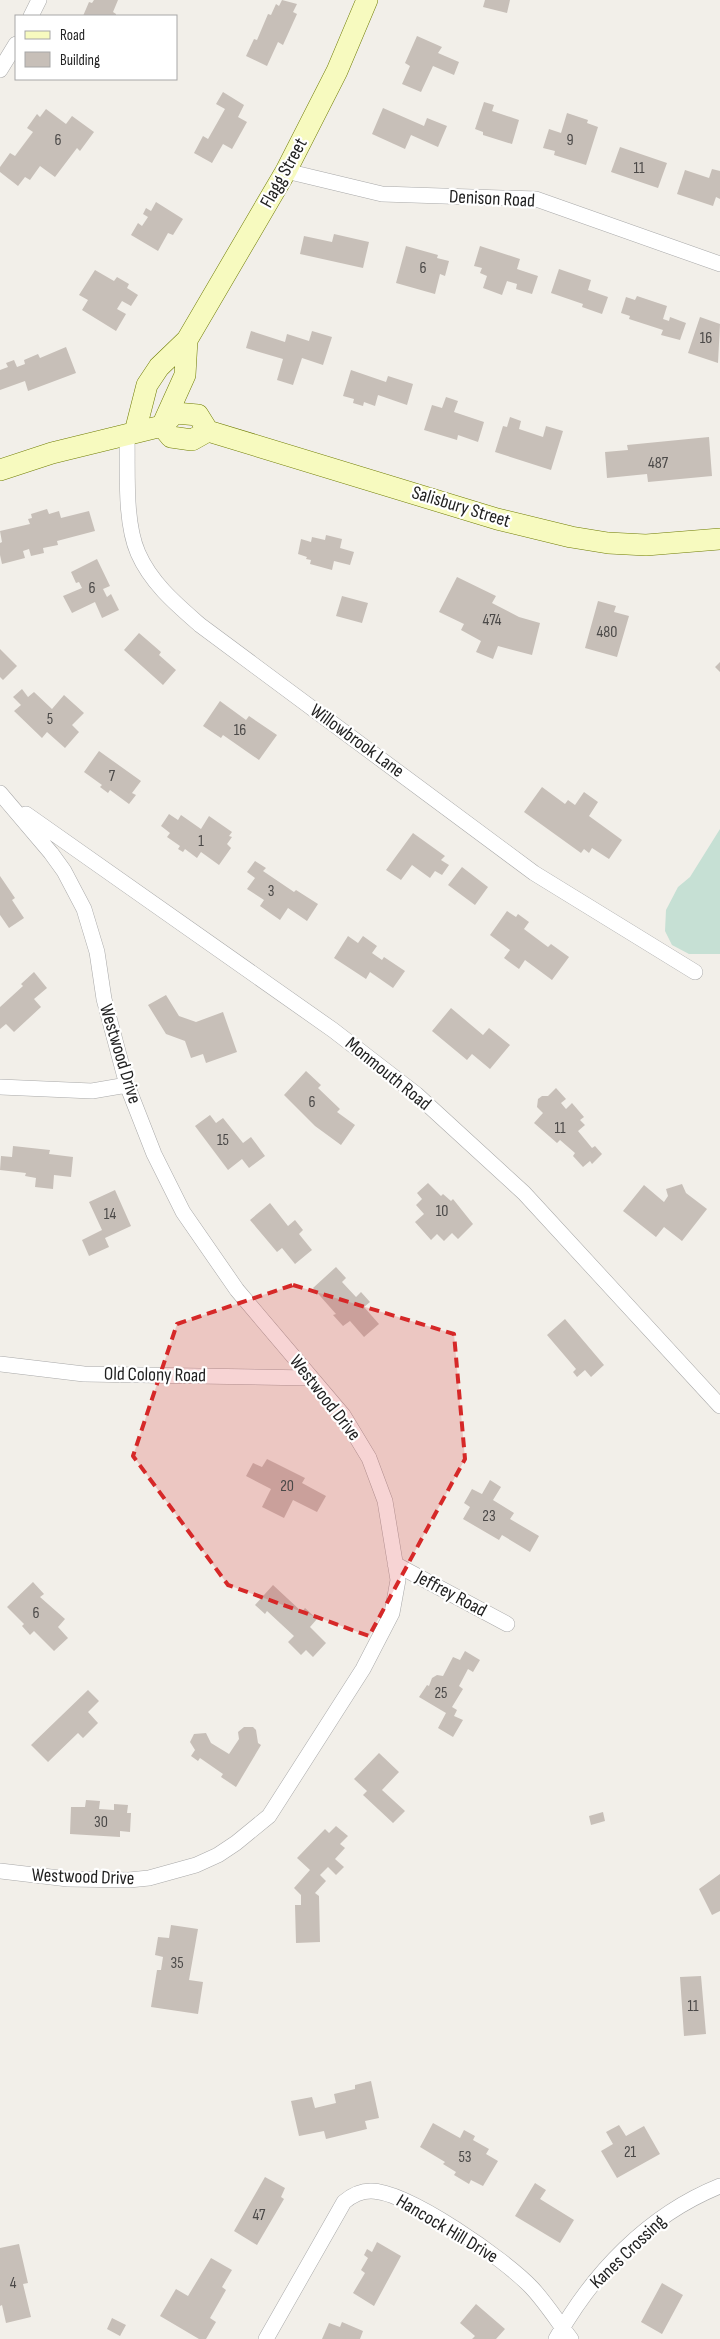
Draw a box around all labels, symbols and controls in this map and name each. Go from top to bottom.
legend [15,15,178,80]
text: Road [60,26,85,45]
text: Building [60,51,100,70]
house number: 6 [54,131,62,150]
house number: 9 [566,131,574,150]
street label: Flagg Street [255,134,313,212]
house number: 11 [633,159,645,178]
street label: Denison Road [448,185,536,213]
house number: 6 [419,259,427,278]
house number: 16 [700,329,712,348]
house number: 487 [648,454,669,473]
street label: Salisbury Street [409,481,513,533]
house number: 6 [88,579,96,598]
house number: 474 [483,611,502,630]
house number: 480 [597,623,617,642]
street label: Willowbrook Lane [305,699,409,783]
house number: 5 [47,710,53,729]
house number: 16 [234,721,246,740]
house number: 7 [109,767,116,786]
house number: 1 [198,832,204,851]
house number: 3 [268,882,274,901]
street label: Westwood Drive [94,1001,146,1107]
street label: Monmouth Road [340,1032,436,1116]
house number: 6 [308,1093,316,1112]
house number: 11 [554,1119,566,1138]
house number: 15 [217,1131,229,1150]
house number: 10 [436,1202,448,1221]
house number: 14 [104,1205,116,1224]
street label: Westwood Drive [284,1350,366,1446]
street label: Old Colony Road [104,1363,206,1387]
house number: 20 [280,1477,294,1496]
house number: 23 [482,1507,496,1526]
street label: Jeffrey Road [411,1565,490,1622]
house number: 6 [32,1604,40,1623]
house number: 25 [434,1684,448,1703]
house number: 30 [94,1813,108,1832]
street label: Westwood Drive [31,1864,135,1890]
house number: 35 [170,1954,184,1973]
house number: 11 [687,1997,699,2016]
house number: 21 [624,2143,637,2162]
house number: 53 [458,2148,472,2167]
street label: Hancock Hill Drive [392,2190,502,2268]
house number: 47 [253,2206,266,2225]
street label: Kanes Crossing [585,2210,671,2294]
house number: 4 [10,2274,17,2293]

